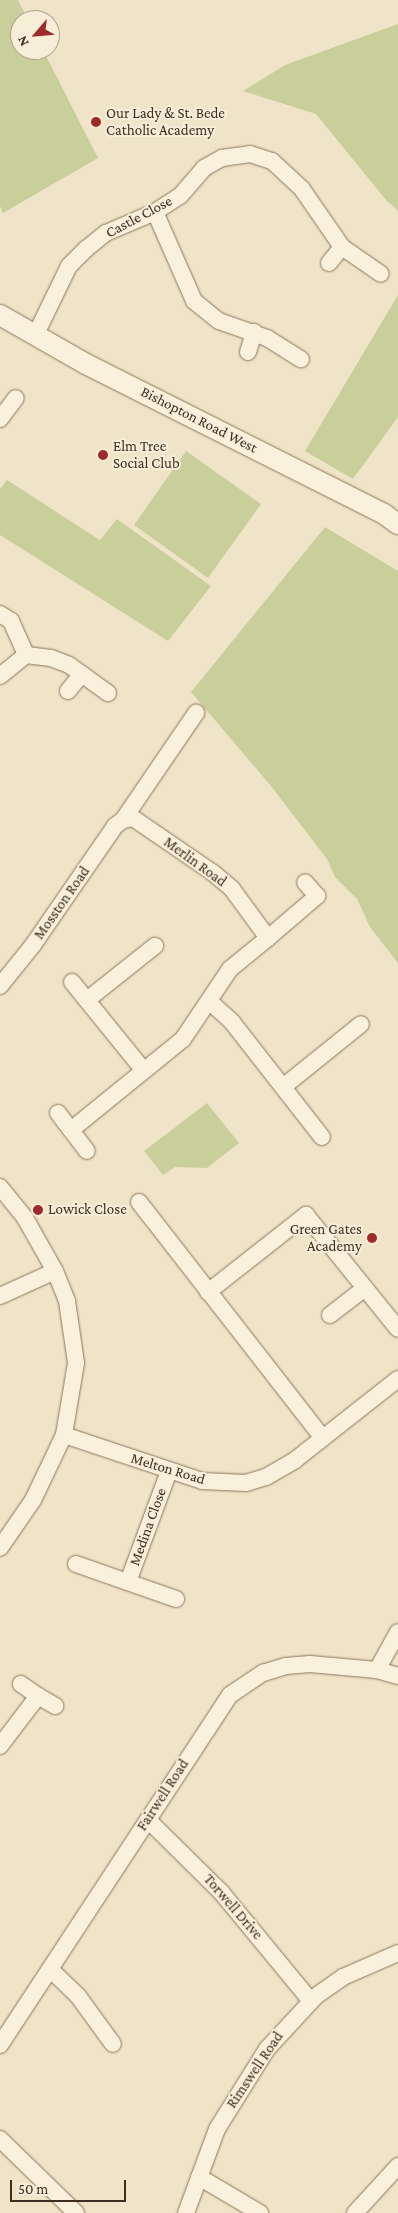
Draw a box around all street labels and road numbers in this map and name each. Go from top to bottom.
street label: Castle Close [103,192,175,242]
street label: Bishopton Road West [138,383,260,457]
street label: Merlin Road [160,833,230,891]
street label: Mosston Road [30,863,94,943]
street label: Melton Road [129,1449,207,1489]
street label: Medina Close [126,1486,170,1568]
street label: Fairwell Road [133,1756,193,1834]
street label: Torwell Drive [200,1870,266,1944]
street label: Rimswell Road [223,2028,287,2112]

